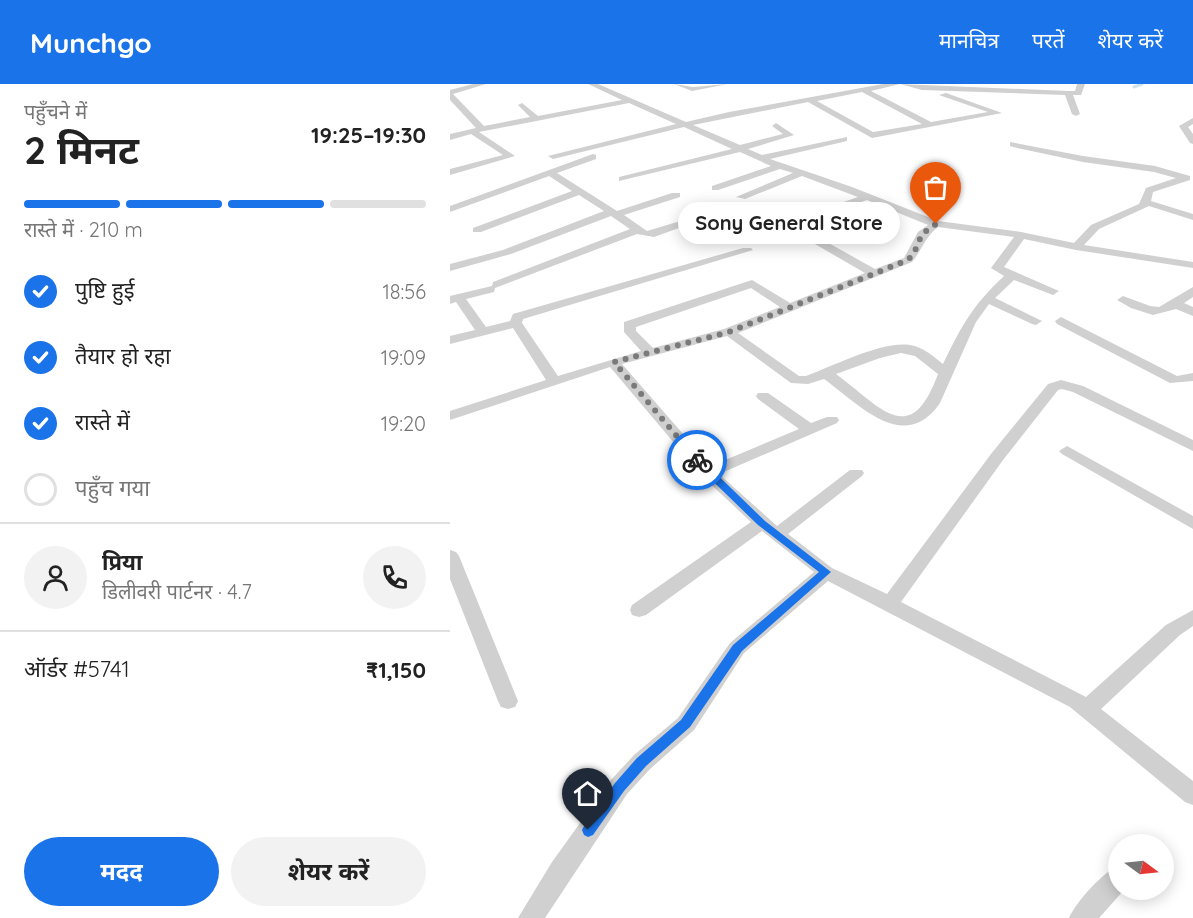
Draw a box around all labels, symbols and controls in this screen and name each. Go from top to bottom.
text: Munchgo [30,25,152,60]
text: मानचित्र [939,27,999,53]
text: परतें [1032,27,1065,53]
text: शेयर करें [1098,27,1163,53]
text: पहुँचने में [24,99,87,124]
text: 19:25–19:30 [311,121,426,149]
text: 2 मिनट [24,125,139,174]
pin [910,162,961,224]
icon: bag [919,171,952,204]
callout: Sony General Store [678,203,900,245]
text: Sony General Store [695,210,883,235]
text: रास्ते में · 210 m [24,217,143,242]
icon: check [24,275,57,308]
text: पुष्टि हुई [75,276,135,304]
text: 18:56 [382,279,426,304]
icon: check [24,341,57,374]
text: तैयार हो रहा [75,342,171,370]
text: 19:09 [381,345,426,370]
icon: check [24,407,57,440]
text: रास्ते में [75,408,130,436]
text: 19:20 [381,411,426,436]
courier [667,430,727,490]
icon: bike [681,444,714,477]
text: पहुँच गया [75,474,150,502]
button: person [24,546,87,609]
button: phone [363,546,426,609]
text: प्रिया [102,548,142,576]
text: डिलीवरी पार्टनर · 4.7 [102,579,252,604]
text: ऑर्डर #5741 [24,655,130,683]
text: ₹1,150 [366,656,426,684]
pin [562,768,613,830]
icon: home [571,777,604,810]
north arrow [1108,834,1174,900]
map controls [1108,834,1174,900]
button: मदद [24,837,219,906]
button: शेयर करें [231,837,426,906]

